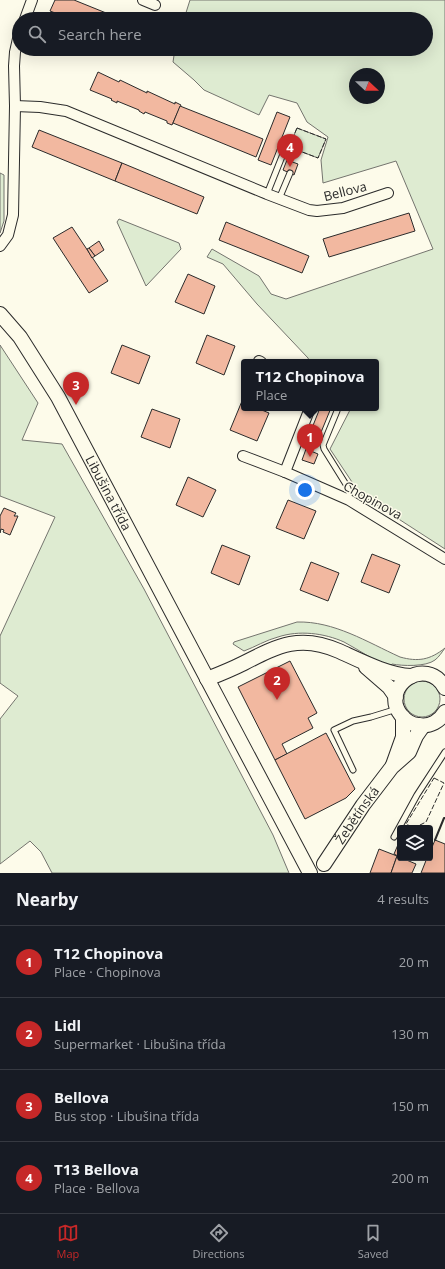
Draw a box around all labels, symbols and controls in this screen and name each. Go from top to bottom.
search box [12,12,433,56]
icon: search [26,23,48,45]
text: Search here [58,24,142,44]
north arrow [349,68,385,104]
pin: 4 [277,134,303,167]
street label: Bellova [322,177,368,205]
popup [241,359,379,411]
text: T12 Chopinova [255,366,365,386]
pin: 3 [63,372,89,405]
text: Place [255,386,287,404]
pin: 1 [297,424,323,457]
street label: Libušina třída [81,452,136,534]
street label: Chopinova [340,476,406,524]
your location [295,480,315,500]
pin: 2 [264,667,290,700]
street label: Žebětínská [331,783,383,847]
map controls [397,825,433,861]
button: layers [397,825,433,861]
text: Nearby [16,888,78,911]
text: 4 results [377,890,429,908]
text: T12 Chopinova [54,943,163,963]
text: 1 [25,953,33,971]
text: 20 m [399,953,429,971]
text: Place · Chopinova [54,963,161,981]
text: Lidl [54,1015,81,1035]
text: 2 [25,1025,33,1043]
text: 130 m [391,1025,429,1043]
text: Supermarket · Libušina třída [54,1035,226,1053]
text: Bellova [54,1087,109,1107]
text: 3 [25,1097,33,1115]
text: 150 m [391,1097,429,1115]
text: Bus stop · Libušina třída [54,1107,199,1125]
text: T13 Bellova [54,1159,139,1179]
text: 4 [25,1169,33,1187]
text: 200 m [391,1169,429,1187]
text: Place · Bellova [54,1179,140,1197]
tab: Map [57,1222,79,1261]
tab: Directions [193,1222,245,1261]
tab: Saved [358,1222,388,1261]

